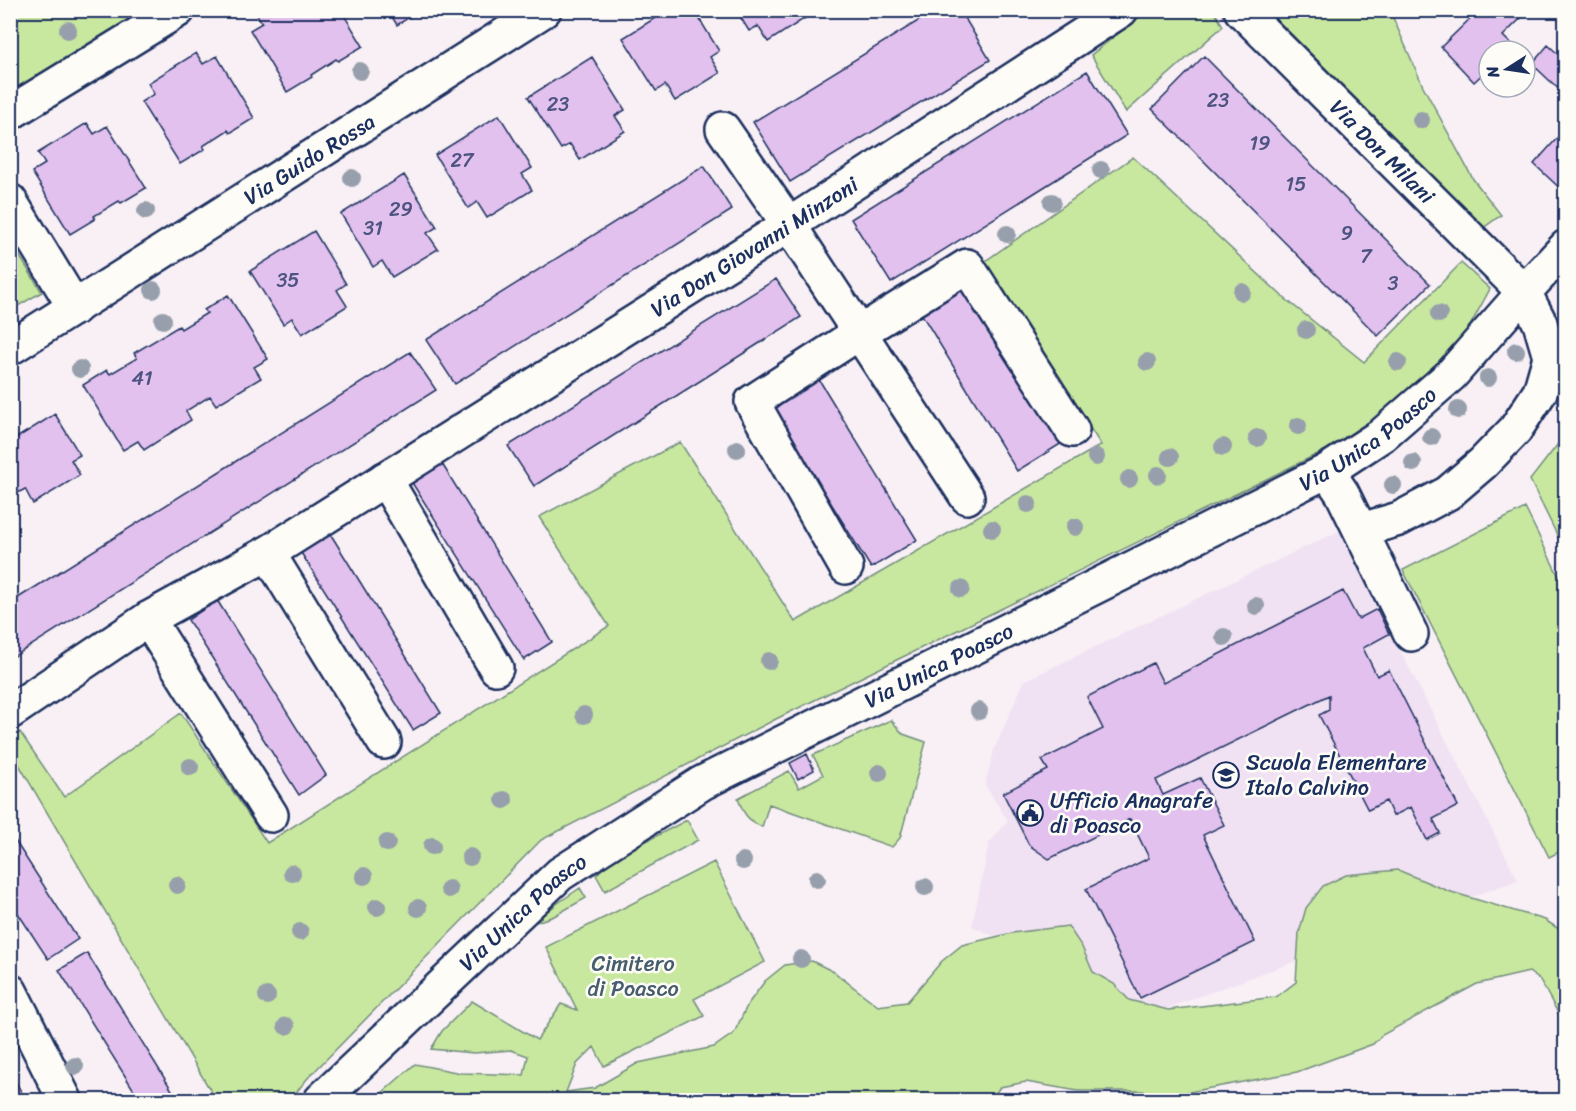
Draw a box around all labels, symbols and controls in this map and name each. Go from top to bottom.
north arrow [1477,39,1537,99]
text: N [1477,63,1508,81]
house number: 23 [1207,83,1229,118]
house number: 23 [547,87,569,122]
street label: Via Don Milani [1320,89,1445,214]
street label: Via Guido Rossa [235,102,383,216]
house number: 19 [1250,126,1270,161]
house number: 27 [451,143,475,178]
street label: Via Don Giovanni Minzoni [642,165,867,328]
house number: 15 [1286,167,1306,202]
house number: 29 [389,192,413,227]
house number: 31 [363,211,383,246]
house number: 9 [1341,216,1353,251]
house number: 7 [1360,239,1373,274]
house number: 35 [276,263,300,298]
house number: 3 [1388,266,1399,301]
house number: 41 [131,361,153,396]
street label: Via Unica Poasco [1292,376,1446,502]
street label: Via Unica Poasco [857,611,1020,719]
place label: Scuola Elementare Italo Calvino [1245,743,1427,807]
school or university icon: Scuola Elementare Italo Calvino [1211,760,1241,790]
place label: Ufficio Anagrafe di Poasco [1050,781,1213,845]
public building icon: Ufficio Anagrafe di Poasco [1015,798,1045,828]
street label: Via Unica Poasco [449,843,595,981]
park label: Cimitero di Poasco [587,944,679,1008]

